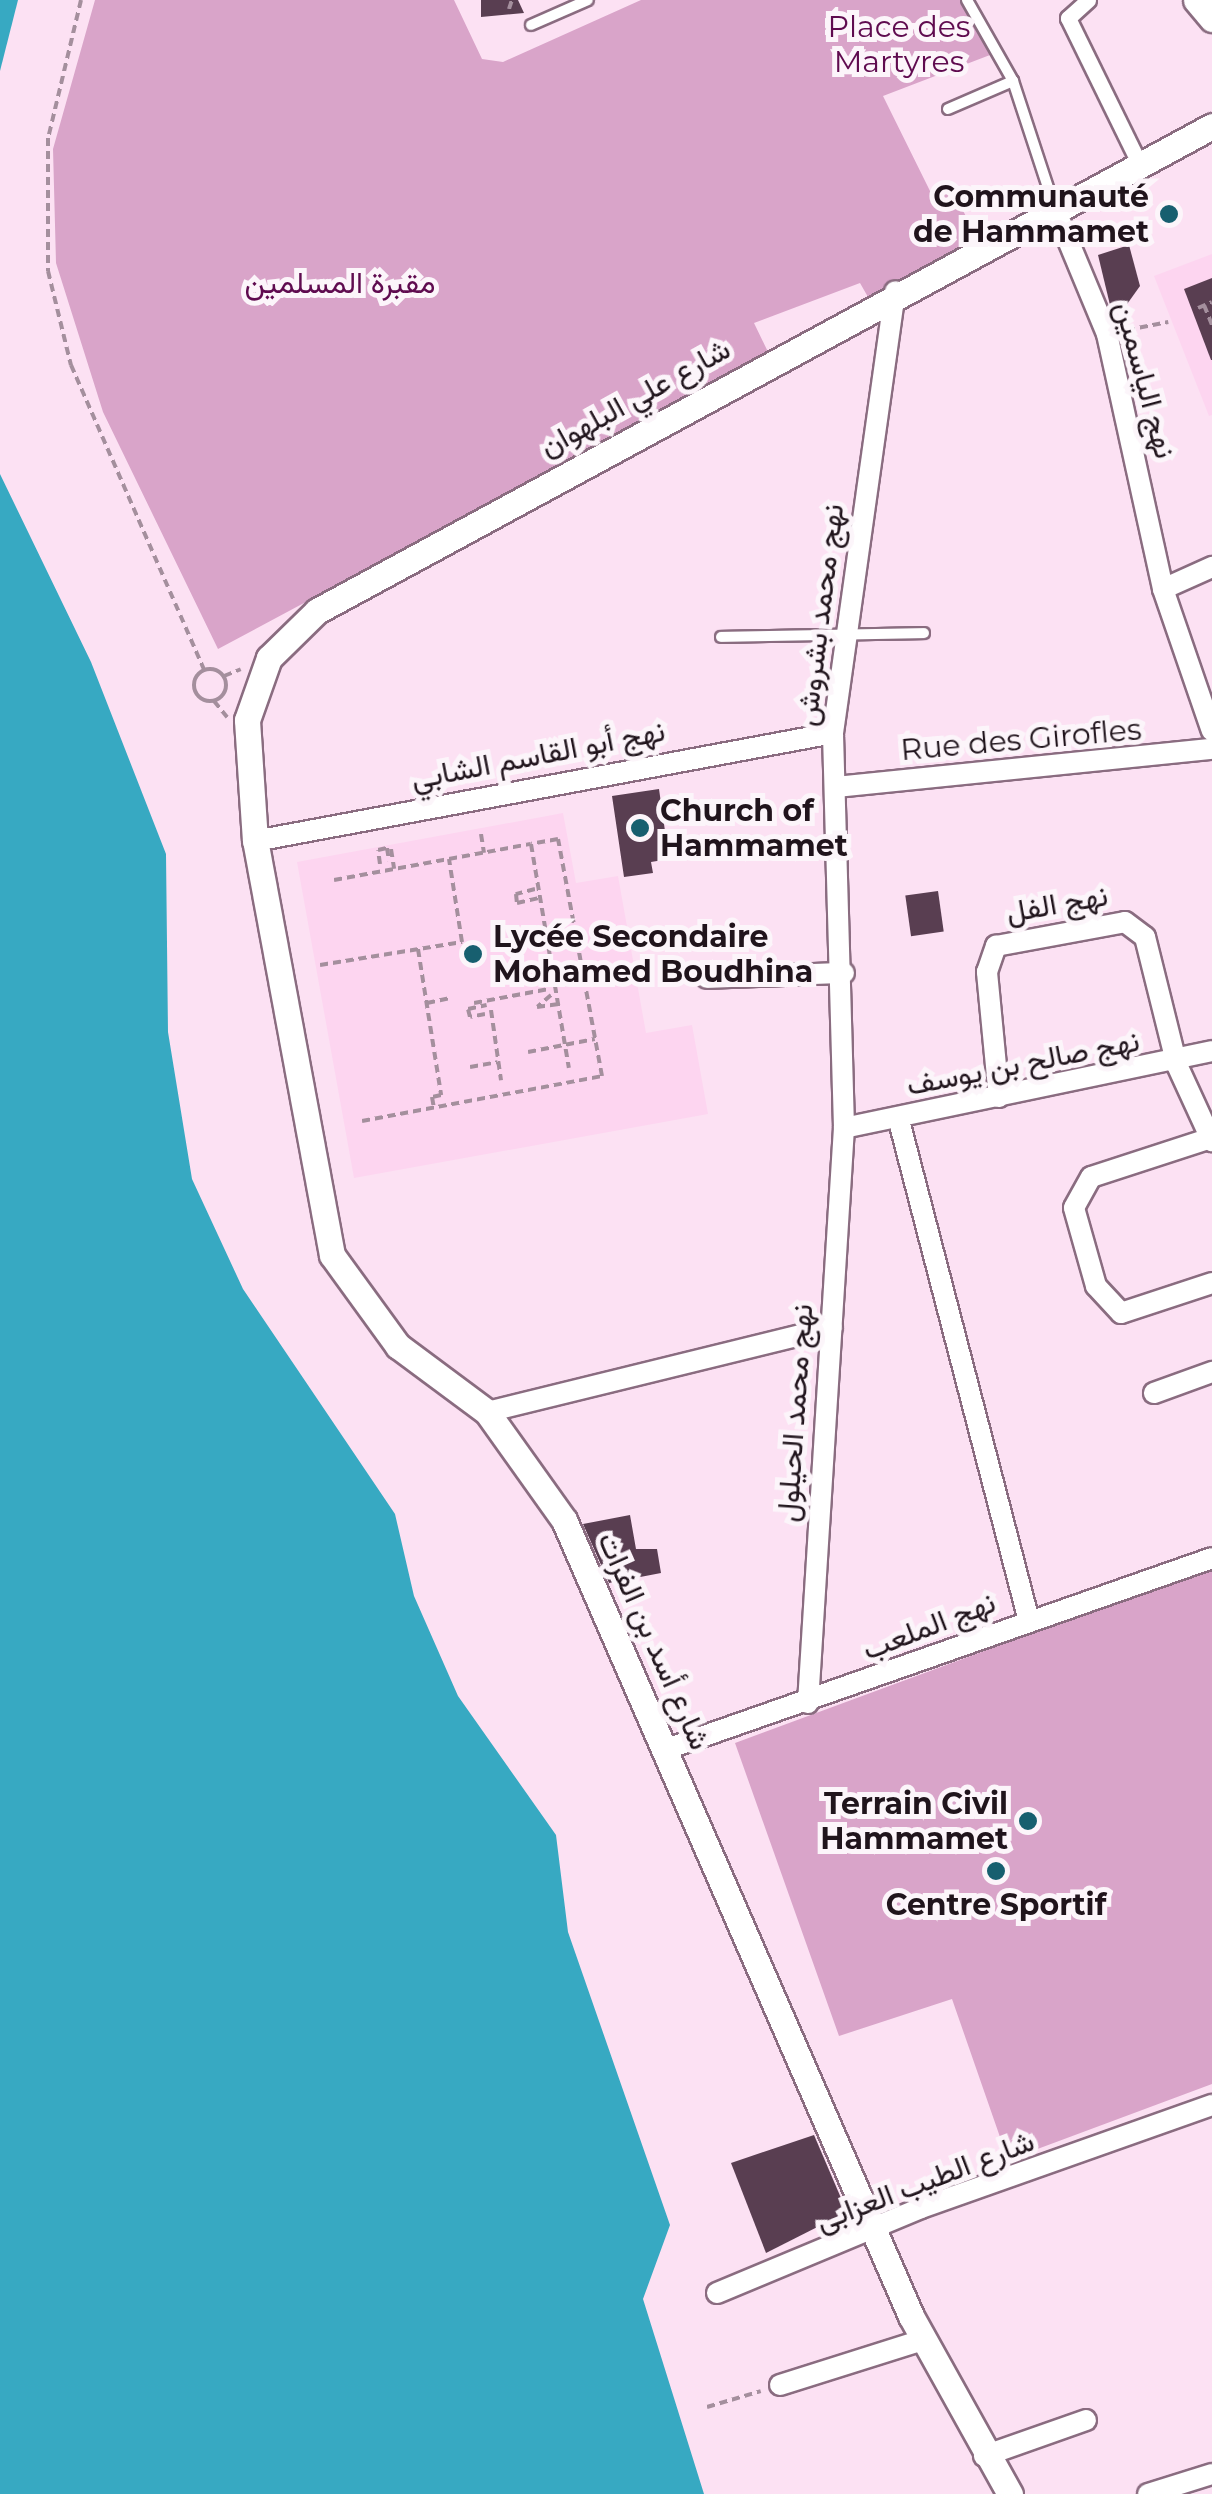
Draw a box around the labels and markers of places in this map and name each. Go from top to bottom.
place label: Communauté de Hammamet [913,179,1149,250]
marker: Communauté de Hammamet [1158,203,1180,225]
place label: Church of Hammamet [660,793,848,864]
marker: Church of Hammamet [629,817,651,839]
place label: Lycée Secondaire Mohamed Boudhina [493,919,813,990]
marker: Lycée Secondaire Mohamed Boudhina [462,943,484,965]
place label: Terrain Civil Hammamet [820,1786,1008,1856]
marker: Terrain Civil Hammamet [1017,1810,1039,1832]
marker: Centre Sportif [985,1860,1007,1882]
place label: Centre Sportif [886,1887,1106,1923]

